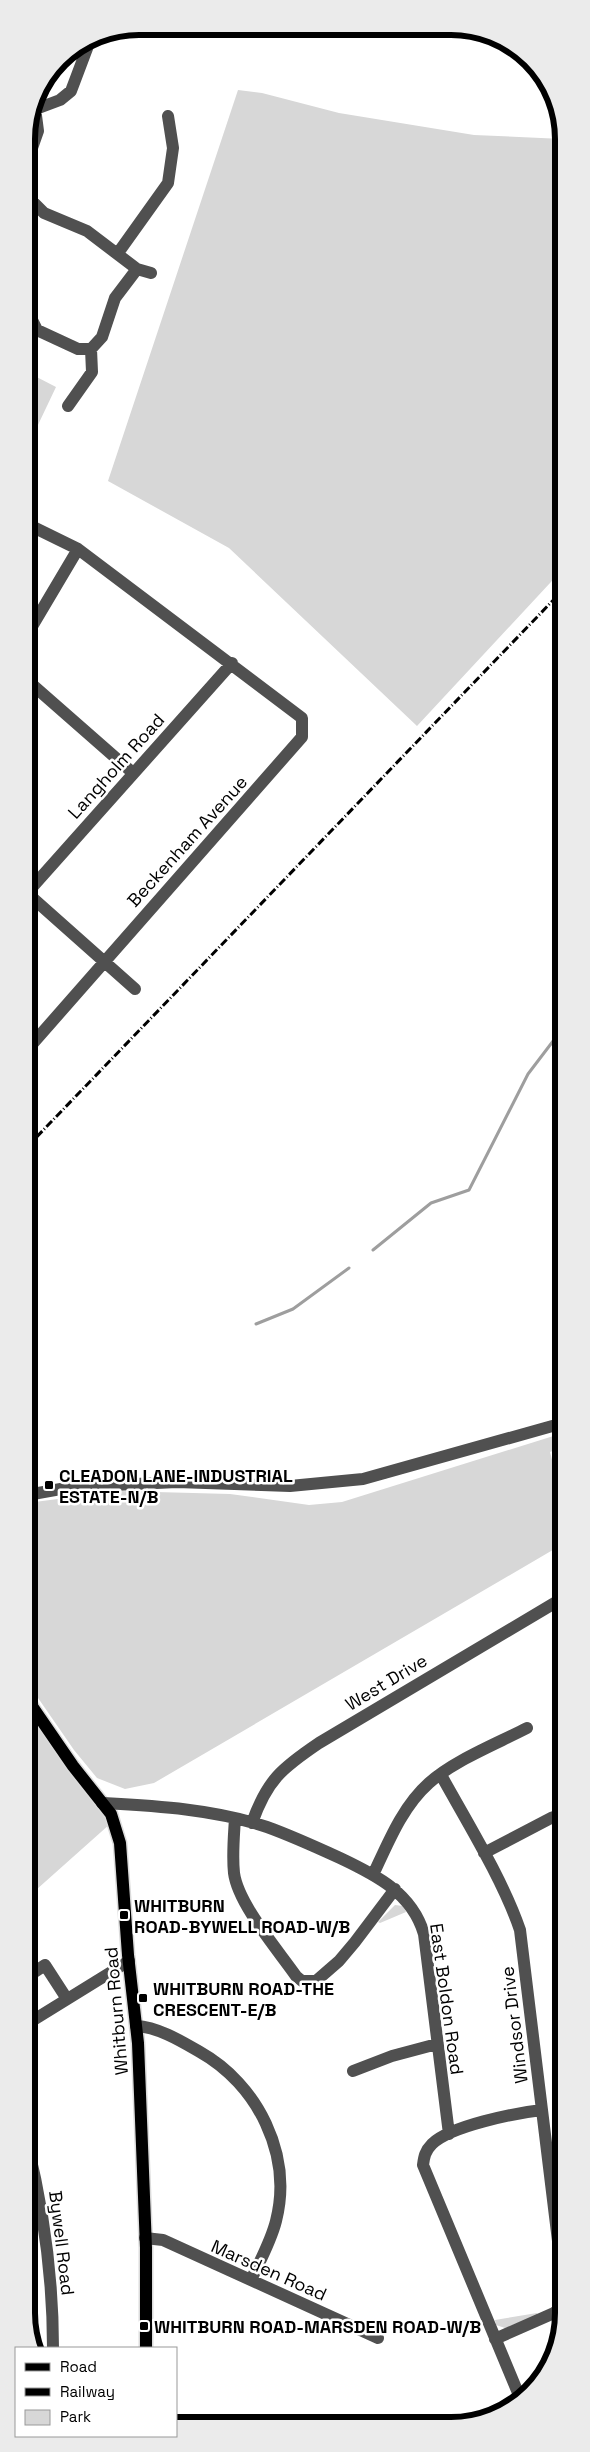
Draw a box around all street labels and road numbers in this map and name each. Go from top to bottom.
street label: Langholm Road [63,709,169,823]
street label: Beckenham Avenue [122,770,252,912]
street label: West Drive [341,1649,431,1715]
street label: East Boldon Road [425,1922,469,2076]
street label: Whitburn Road [99,1946,133,2076]
street label: Windsor Drive [495,1965,533,2085]
street label: Bywell Road [44,2189,80,2297]
street label: Marsden Road [208,2234,330,2306]

